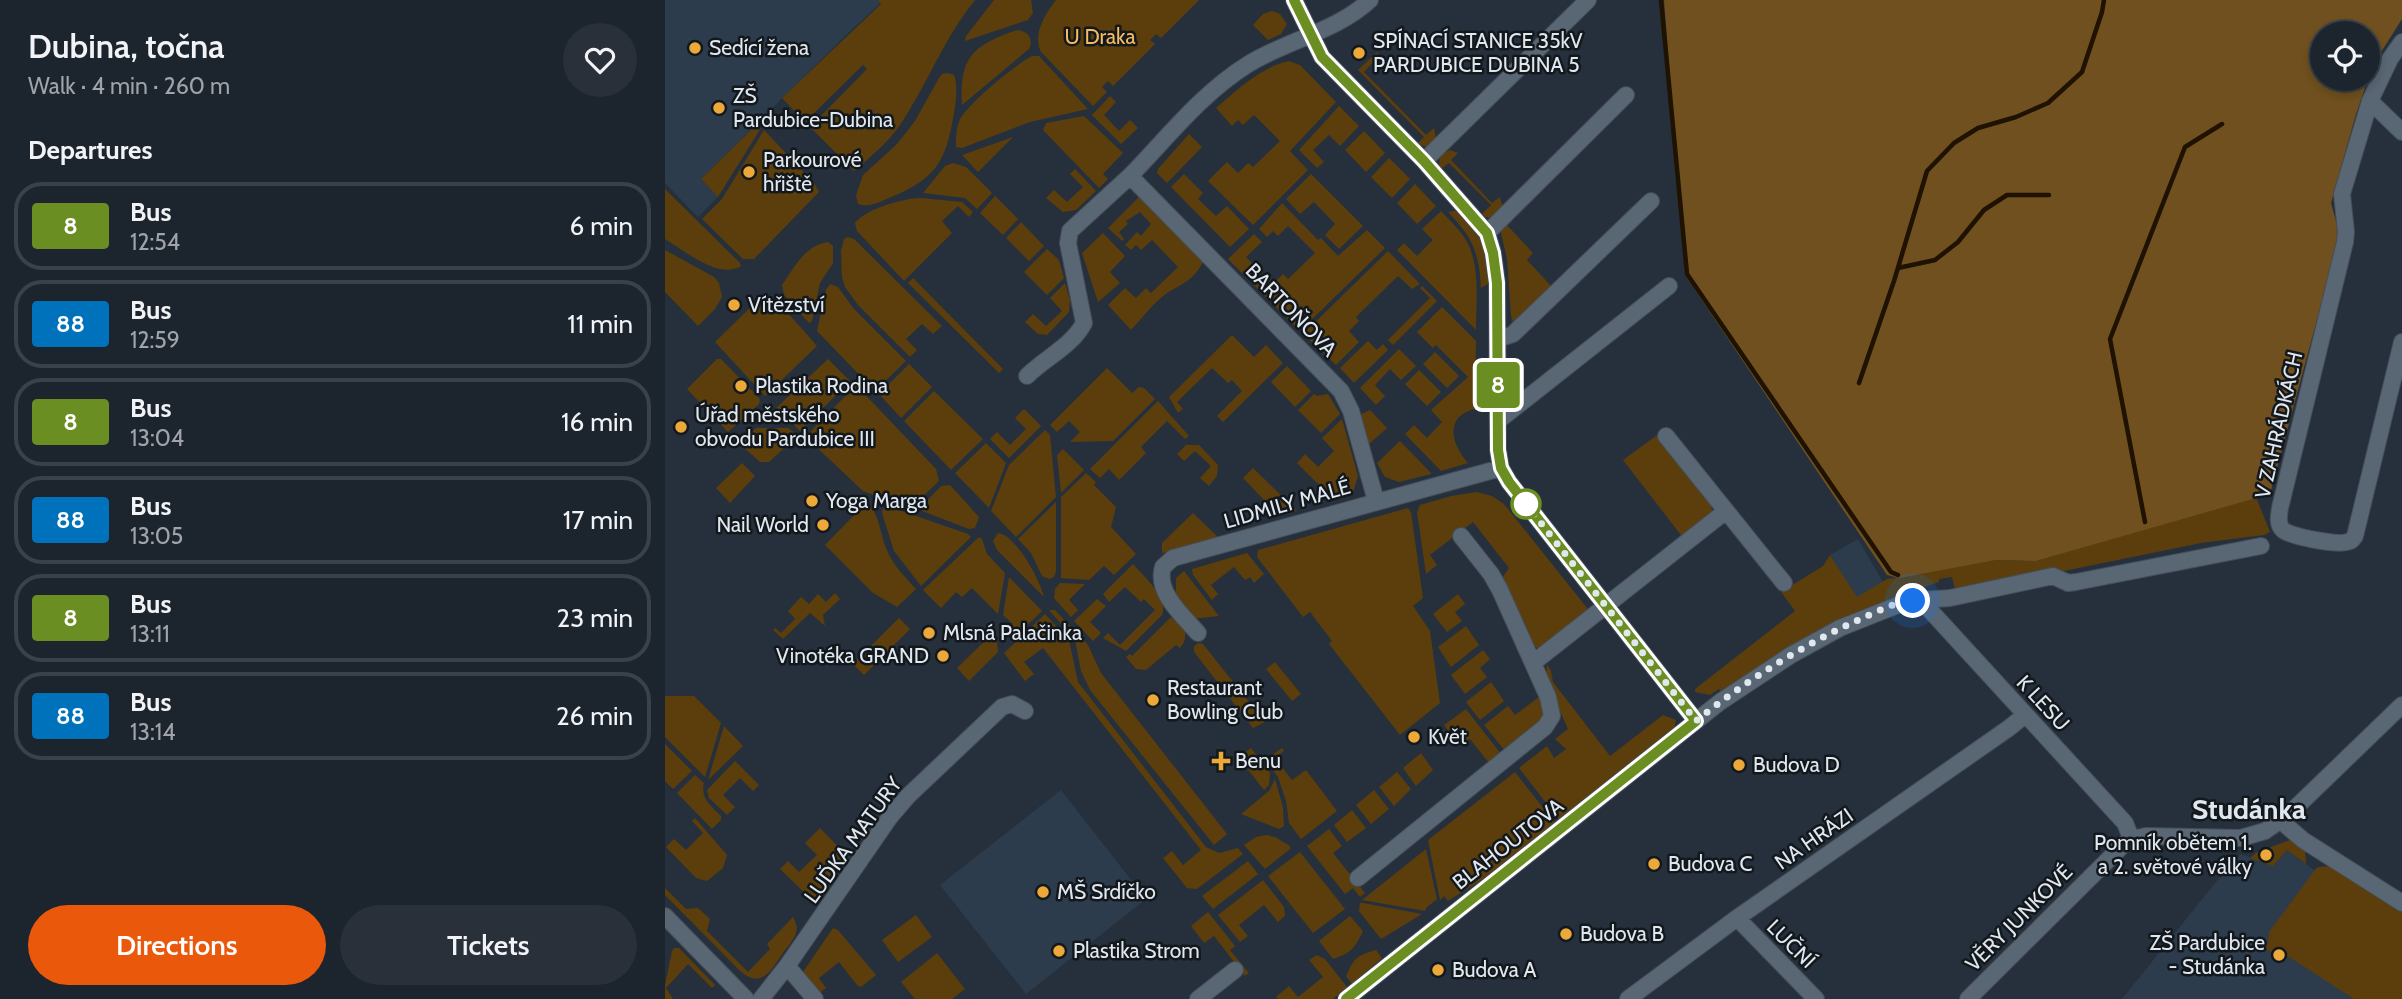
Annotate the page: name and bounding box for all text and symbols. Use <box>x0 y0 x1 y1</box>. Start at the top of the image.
map controls <box>2310 21 2380 91</box>
button: locate <box>2310 21 2380 91</box>
button: heart <box>563 23 637 97</box>
park label: U Draka <box>1064 24 1136 49</box>
text: Dubina, točna <box>28 26 224 66</box>
place label: SPÍNACÍ STANICE 35kV PARDUBICE DUBINA 5 <box>1373 28 1583 77</box>
place label: Sedící žena <box>709 35 809 60</box>
marker: Sedící žena <box>687 40 703 56</box>
marker: SPÍNACÍ STANICE 35kV PARDUBICE DUBINA 5 <box>1351 45 1367 61</box>
text: Walk · 4 min · 260 m <box>28 72 230 100</box>
place label: ZŠ Pardubice-Dubina <box>733 83 893 132</box>
marker: ZŠ Pardubice-Dubina <box>711 100 727 116</box>
text: Departures <box>28 134 152 166</box>
place label: Parkourové hřiště <box>763 147 862 196</box>
marker: Parkourové hřiště <box>741 164 757 180</box>
text: Bus <box>130 196 171 228</box>
text: 6 min <box>570 210 633 242</box>
text: 8 <box>63 211 78 240</box>
text: 12:54 <box>130 228 180 256</box>
street label: BARTOŇOVA <box>1241 257 1343 362</box>
place label: Vítězství <box>748 292 825 317</box>
text: Bus <box>130 294 171 326</box>
marker: Vítězství <box>726 297 742 313</box>
text: 11 min <box>567 308 633 340</box>
text: 88 <box>56 309 85 338</box>
text: 12:59 <box>130 326 180 354</box>
street label: V ZAHRÁDKÁCH <box>2249 349 2308 501</box>
line badge: 8 <box>1475 362 1521 408</box>
text: 8 <box>1491 370 1505 399</box>
place label: Plastika Rodina <box>755 373 888 398</box>
marker: Plastika Rodina <box>733 378 749 394</box>
text: Bus <box>130 392 171 424</box>
place label: Úřad městského obvodu Pardubice III <box>695 402 875 451</box>
text: 16 min <box>561 406 633 438</box>
text: 8 <box>63 407 78 436</box>
marker: Úřad městského obvodu Pardubice III <box>673 419 689 435</box>
text: 13:04 <box>130 424 184 452</box>
street label: LIDMILY MALÉ <box>1221 474 1353 534</box>
place label: Yoga Marga <box>825 488 927 513</box>
unlabelled marker <box>1511 489 1541 519</box>
text: Bus <box>130 490 171 522</box>
marker: Yoga Marga <box>804 493 820 509</box>
text: 17 min <box>563 504 633 536</box>
text: 88 <box>56 505 85 534</box>
place label: Nail World <box>716 512 809 537</box>
marker: Nail World <box>815 517 831 533</box>
text: 13:05 <box>130 522 183 550</box>
your location <box>1895 583 1930 618</box>
text: Bus <box>130 588 171 620</box>
text: 23 min <box>557 602 633 634</box>
text: 8 <box>63 603 78 632</box>
text: 13:11 <box>130 620 170 648</box>
place label: Mlsná Palačinka <box>943 620 1082 645</box>
marker: Mlsná Palačinka <box>921 625 937 641</box>
place label: Vinotéka GRAND <box>776 643 929 668</box>
marker: Vinotéka GRAND <box>935 648 951 664</box>
street label: K LESU <box>2012 670 2075 735</box>
place label: Restaurant Bowling Club <box>1167 675 1283 724</box>
text: Bus <box>130 686 171 718</box>
marker: Restaurant Bowling Club <box>1145 692 1161 708</box>
text: 26 min <box>556 700 633 732</box>
text: 88 <box>56 701 85 730</box>
text: 13:14 <box>130 718 176 746</box>
place label: Květ <box>1428 724 1467 749</box>
marker: Květ <box>1406 729 1422 745</box>
place label: Benu <box>1235 748 1281 773</box>
place label: Budova D <box>1753 752 1840 777</box>
marker: Benu <box>1213 753 1229 769</box>
marker: Budova D <box>1731 757 1747 773</box>
street label: LUĎKA MATURY <box>798 770 907 908</box>
district label: Studánka <box>2192 792 2306 826</box>
street label: BLAHOUTOVA <box>1447 793 1568 895</box>
street label: NA HRÁZI <box>1770 803 1858 875</box>
place label: Pomník obětem 1. a 2. světové války <box>2094 830 2252 879</box>
marker: Pomník obětem 1. a 2. světové války <box>2258 847 2274 863</box>
place label: Budova C <box>1668 851 1752 876</box>
marker: Budova C <box>1646 856 1662 872</box>
street label: VĚRY JUNKOVÉ <box>1959 858 2077 976</box>
place label: MŠ Srdíčko <box>1057 879 1156 904</box>
marker: MŠ Srdíčko <box>1035 884 1051 900</box>
button: Directions <box>28 905 326 985</box>
button: Tickets <box>340 905 637 985</box>
street label: LUČNÍ <box>1762 914 1821 973</box>
place label: Budova B <box>1580 921 1664 946</box>
marker: Budova B <box>1558 926 1574 942</box>
place label: ZŠ Pardubice - Studánka <box>2149 930 2265 979</box>
place label: Plastika Strom <box>1073 938 1200 963</box>
marker: Plastika Strom <box>1051 943 1067 959</box>
marker: ZŠ Pardubice - Studánka <box>2271 947 2287 963</box>
place label: Budova A <box>1452 957 1536 982</box>
marker: Budova A <box>1430 962 1446 978</box>

